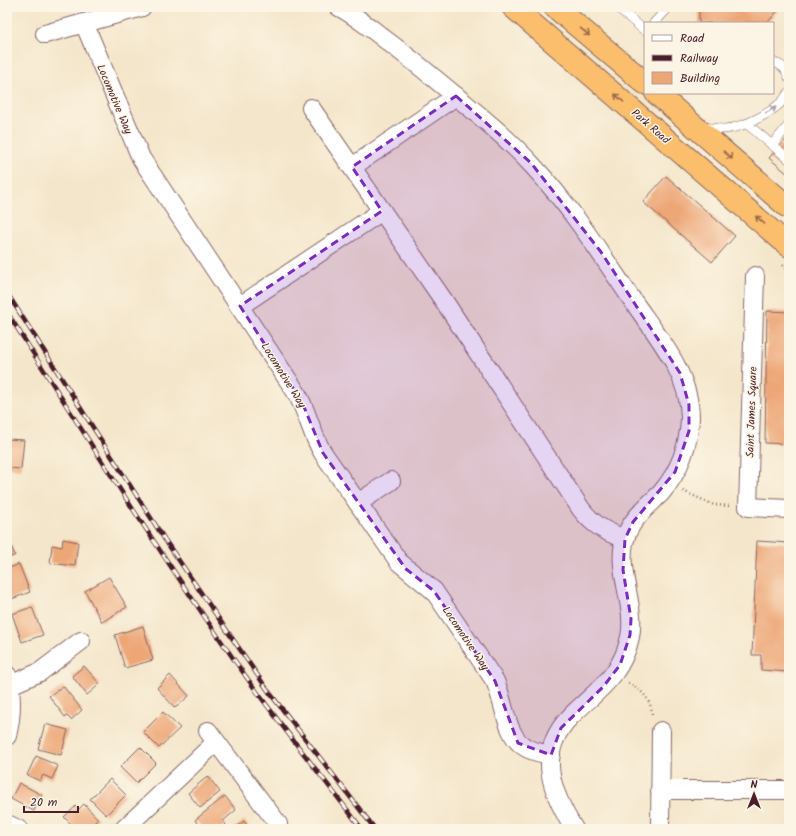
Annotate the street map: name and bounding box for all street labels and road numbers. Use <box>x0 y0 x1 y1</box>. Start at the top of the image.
street label: Locomotive Way <box>91 62 137 138</box>
street label: Park Road <box>627 105 674 149</box>
street label: Locomotive Way <box>256 339 311 413</box>
street label: Saint James Square <box>741 366 763 458</box>
street label: Locomotive Way <box>437 603 494 675</box>

